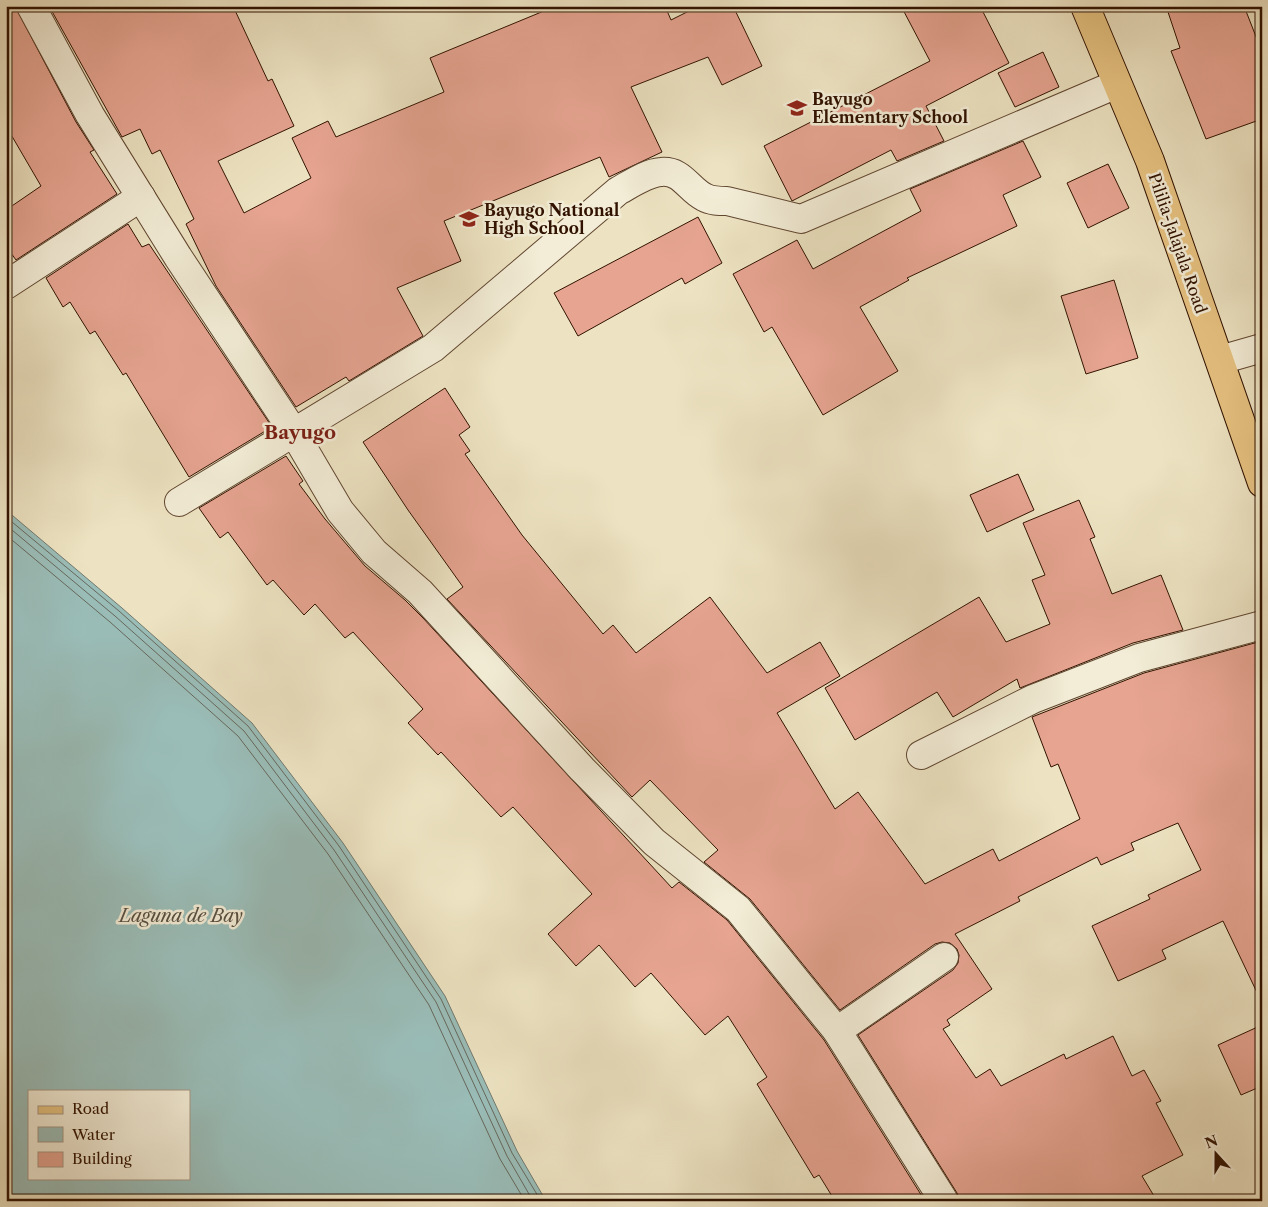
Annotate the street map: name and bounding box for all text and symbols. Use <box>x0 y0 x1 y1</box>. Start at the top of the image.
place label: Bayugo Elementary School <box>812 89 968 127</box>
school or university icon: Bayugo Elementary School <box>786 97 808 119</box>
street label: Pililia-Jalajala Road <box>1145 170 1212 316</box>
place label: Bayugo National High School <box>484 200 620 238</box>
school or university icon: Bayugo National High School <box>458 208 480 230</box>
district label: Bayugo <box>264 421 336 444</box>
water label: Laguna de Bay <box>117 905 243 927</box>
legend <box>28 1090 190 1180</box>
text: Road <box>72 1099 109 1118</box>
text: Water <box>71 1125 116 1144</box>
north arrow <box>1190 1130 1240 1180</box>
text: N <box>1202 1131 1220 1152</box>
text: Building <box>72 1149 132 1168</box>

